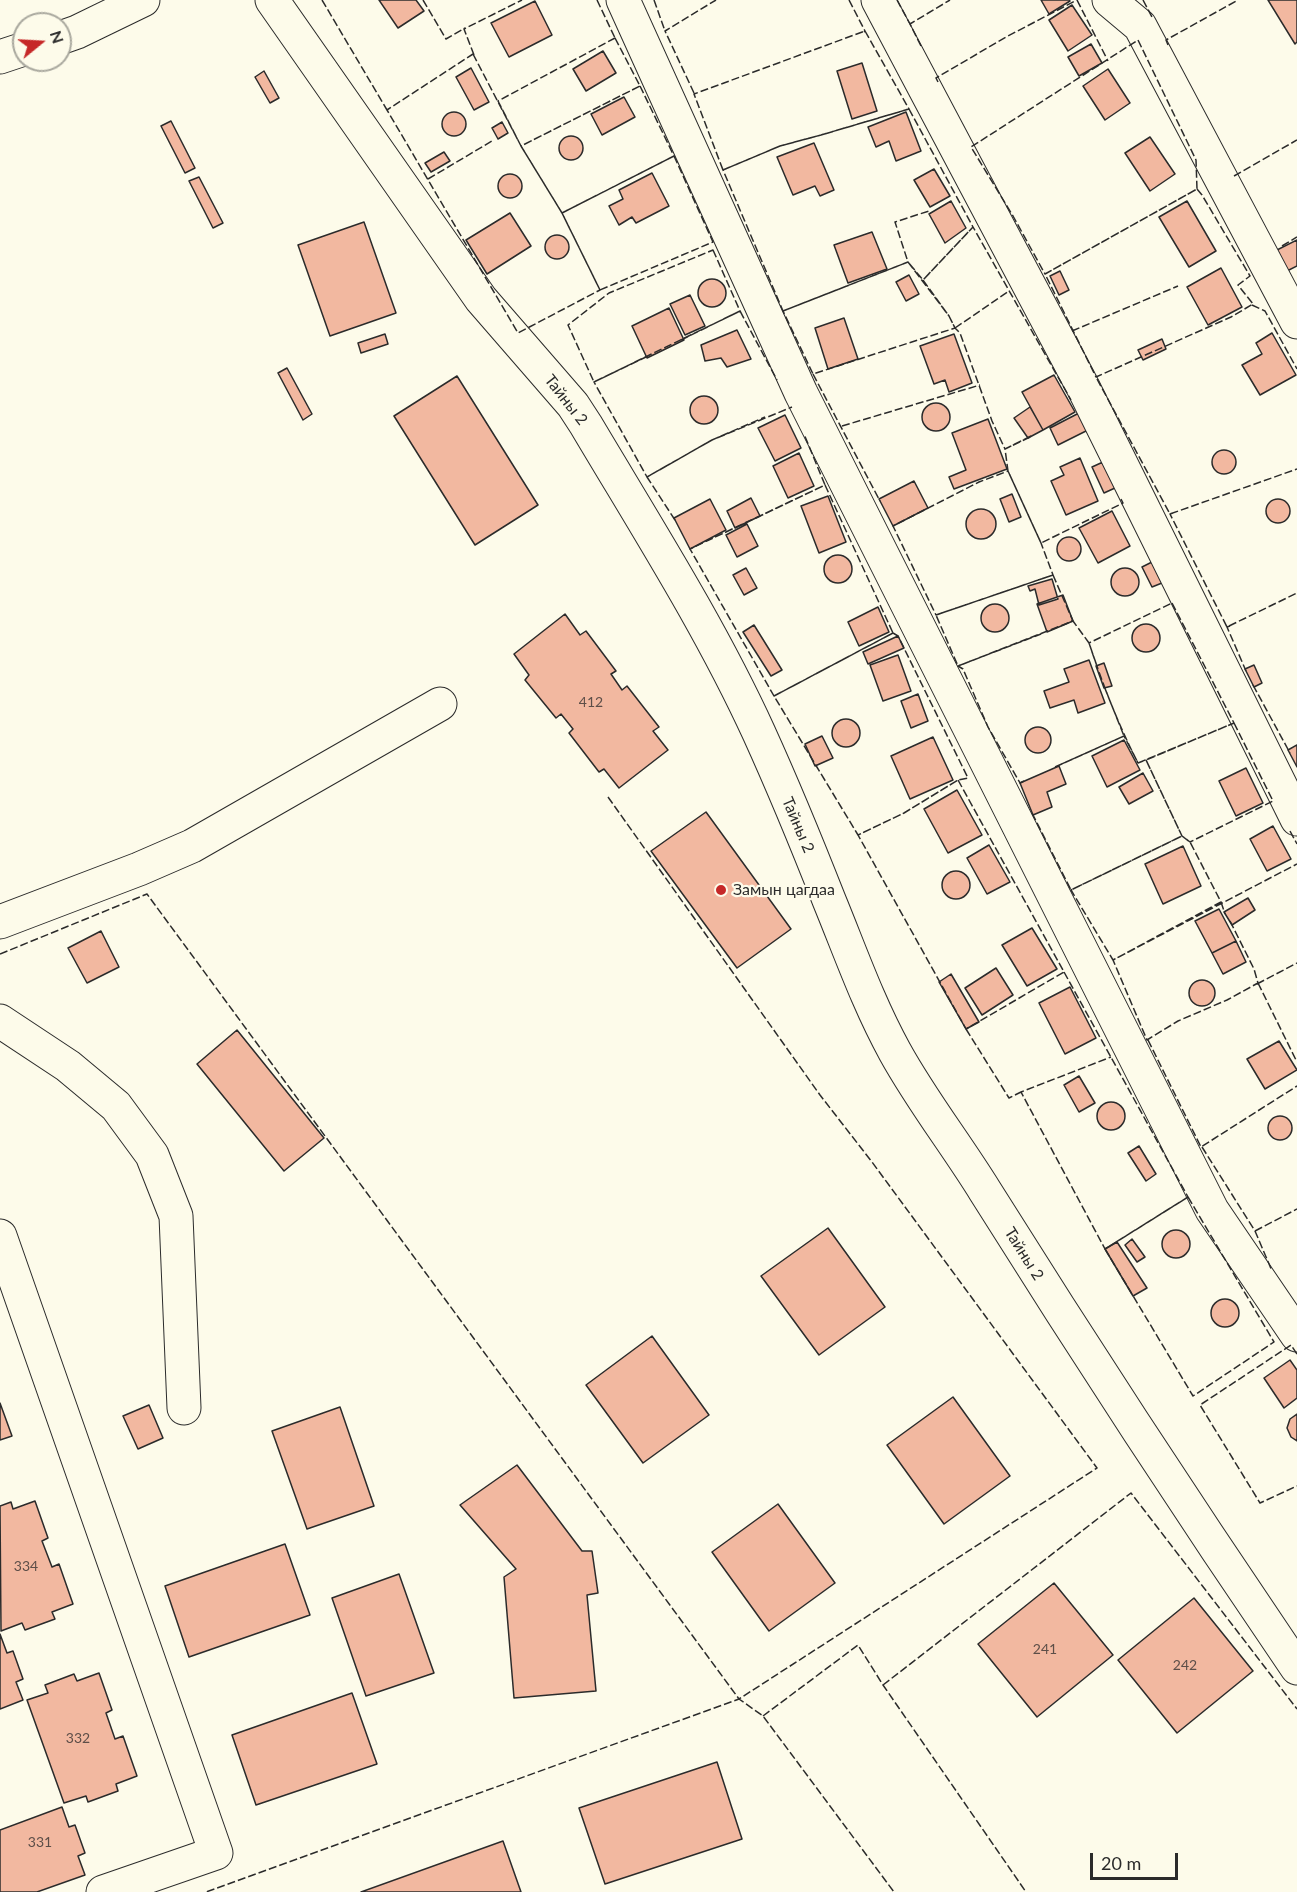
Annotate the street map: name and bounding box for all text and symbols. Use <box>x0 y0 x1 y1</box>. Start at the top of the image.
north arrow <box>12 12 72 72</box>
text: N <box>47 28 69 46</box>
street label: Тайны 2 <box>540 371 592 429</box>
house number: 412 <box>579 694 603 710</box>
street label: Тайны 2 <box>778 794 818 856</box>
place label: Замын цагдаа <box>733 880 835 900</box>
marker: Замын цагдаа <box>714 883 728 897</box>
street label: Тайны 2 <box>1000 1224 1048 1284</box>
house number: 334 <box>14 1558 38 1574</box>
house number: 241 <box>1033 1641 1057 1657</box>
house number: 242 <box>1173 1657 1197 1673</box>
house number: 332 <box>66 1730 90 1746</box>
house number: 331 <box>28 1834 52 1850</box>
scale bar <box>1093 1841 1182 1879</box>
text: 20 m <box>1101 1852 1141 1874</box>

